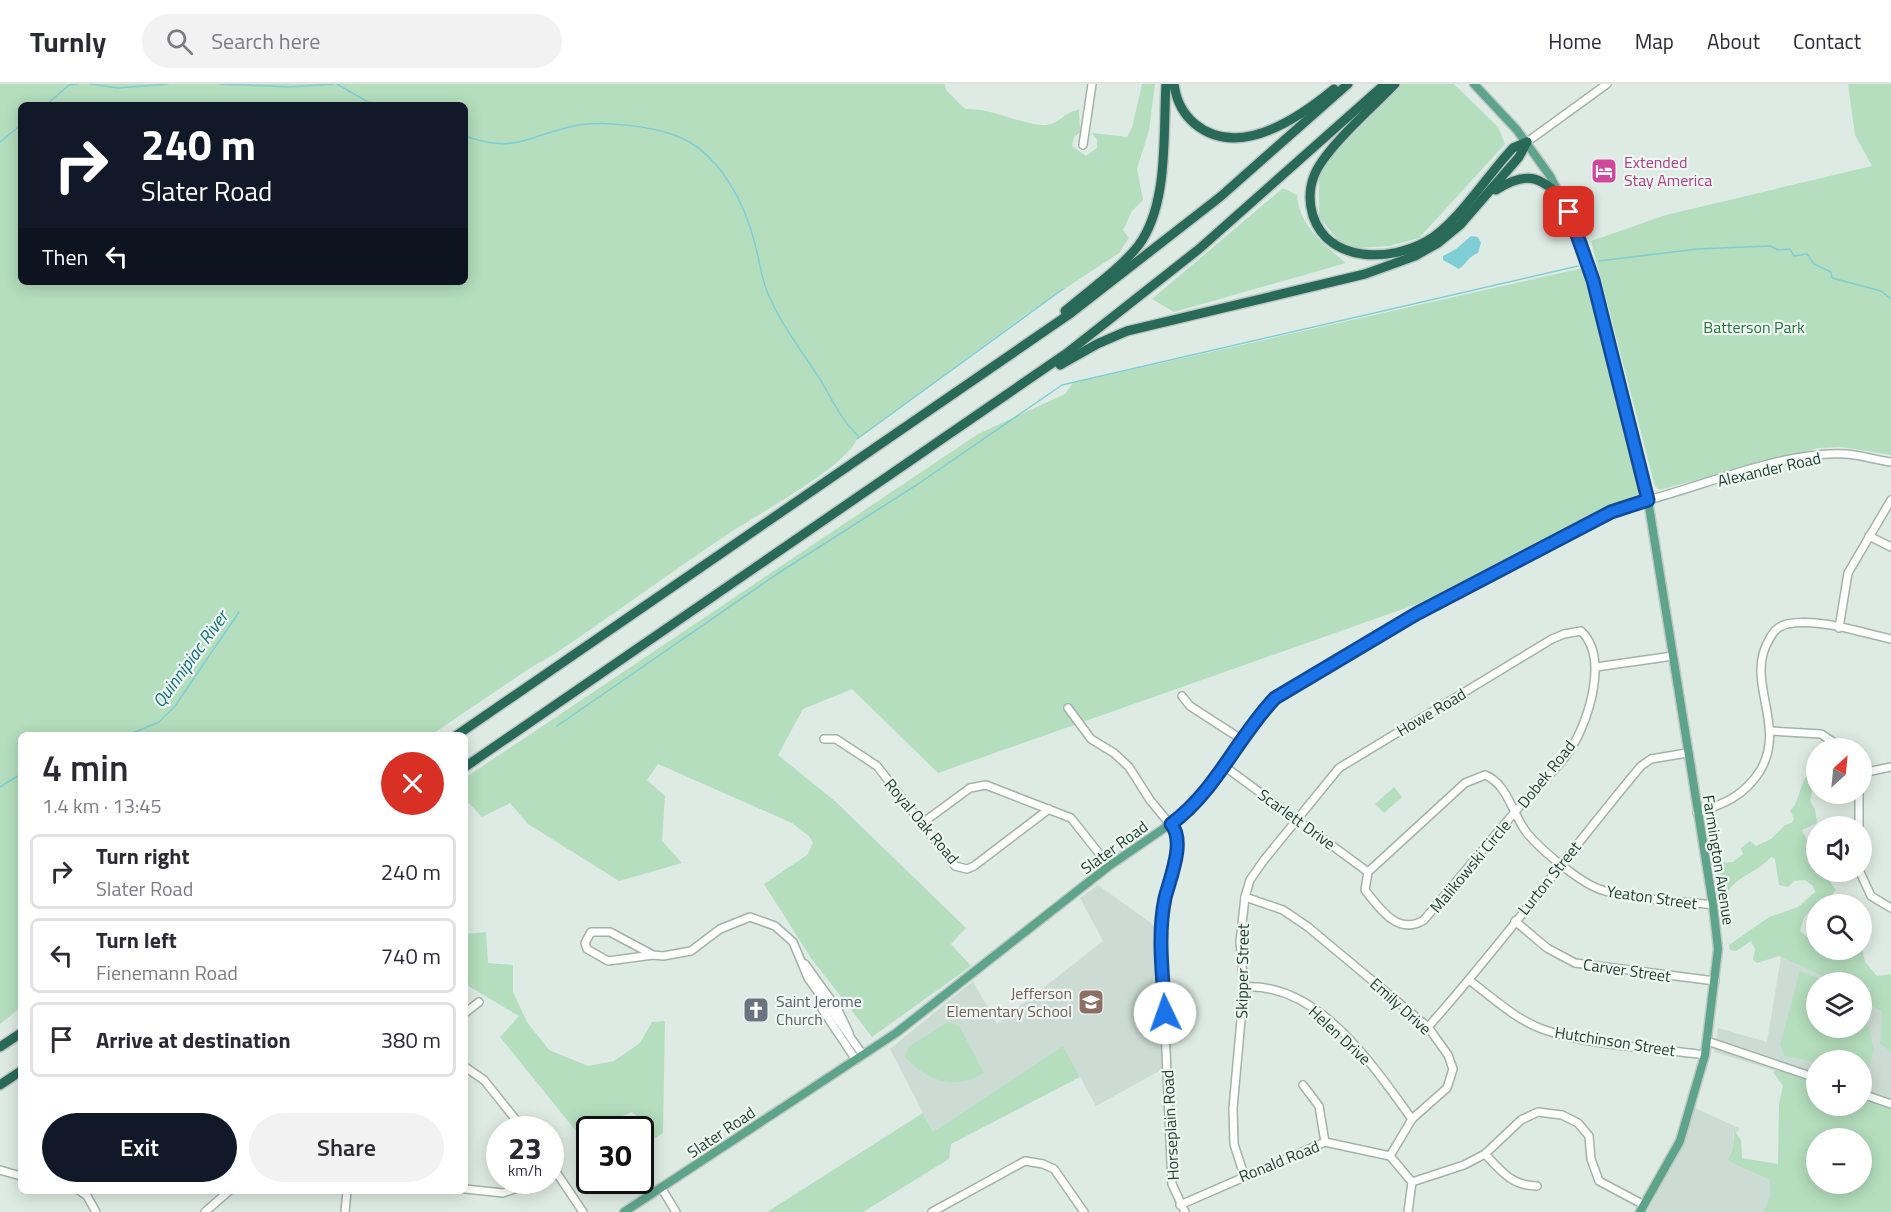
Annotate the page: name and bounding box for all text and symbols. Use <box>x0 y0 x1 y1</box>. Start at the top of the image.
search box <box>142 14 562 68</box>
text: Turnly <box>30 20 106 63</box>
text: Search here <box>211 24 320 58</box>
icon: search <box>163 25 196 58</box>
text: Home <box>1548 25 1602 57</box>
text: Map <box>1635 25 1674 57</box>
text: About <box>1707 25 1760 57</box>
text: Contact <box>1793 25 1861 57</box>
text: 240 m <box>141 112 256 176</box>
icon: right <box>42 126 120 204</box>
place label: Extended Stay America <box>1624 150 1712 192</box>
hotel icon: Extended Stay America <box>1589 156 1619 186</box>
text: Slater Road <box>141 170 272 211</box>
pin <box>1543 186 1594 237</box>
icon: arrive <box>1552 195 1585 228</box>
text: Then <box>42 240 88 274</box>
icon: left <box>100 240 133 273</box>
park label: Batterson Park <box>1703 315 1805 339</box>
street label: Alexander Road <box>1715 445 1823 493</box>
water label: Quinnipiac River <box>145 603 236 713</box>
street label: Howe Road <box>1392 682 1470 742</box>
street label: Dobek Road <box>1511 735 1581 813</box>
north arrow <box>1806 738 1872 804</box>
map controls <box>1806 738 1872 1194</box>
text: 4 min <box>42 740 129 795</box>
button: close <box>381 752 444 815</box>
street label: Royal Oak Road <box>879 773 965 869</box>
street label: Scarlett Drive <box>1253 783 1341 855</box>
text: 1.4 km · 13:45 <box>42 790 162 821</box>
street label: Farmington Avenue <box>1697 793 1741 927</box>
street label: Slater Road <box>1075 814 1153 880</box>
street label: Malikowski Circle <box>1424 814 1516 918</box>
button: sound <box>1806 816 1872 882</box>
street label: Lurton Street <box>1512 836 1587 920</box>
text: Turn right <box>96 839 190 873</box>
icon: right <box>45 855 78 888</box>
text: 240 m <box>381 855 441 889</box>
text: Slater Road <box>96 873 193 904</box>
street label: Yeaton Street <box>1605 879 1699 915</box>
button: search <box>1806 894 1872 960</box>
text: Turn left <box>96 923 177 957</box>
street label: Skipper Street <box>1229 923 1255 1019</box>
icon: left <box>45 939 78 972</box>
text: 740 m <box>381 939 441 973</box>
street label: Carver Street <box>1582 952 1673 988</box>
text: Fienemann Road <box>96 957 238 988</box>
street label: Emily Drive <box>1365 972 1437 1040</box>
button: layers <box>1806 972 1872 1038</box>
place label: Jefferson Elementary School <box>946 981 1072 1023</box>
position arrow <box>1133 981 1197 1045</box>
school or university icon: Jefferson Elementary School <box>1076 987 1106 1017</box>
place label: Saint Jerome Church <box>776 989 862 1031</box>
church icon: Saint Jerome Church <box>741 995 771 1025</box>
street label: Helen Drive <box>1303 1000 1377 1070</box>
street label: Hutchinson Street <box>1553 1020 1677 1062</box>
icon: arrive <box>45 1023 78 1056</box>
text: Arrive at destination <box>96 1023 291 1057</box>
text: 380 m <box>381 1023 441 1057</box>
button: + <box>1806 1050 1872 1116</box>
street label: Horseplain Road <box>1155 1069 1185 1181</box>
street label: Slater Road <box>682 1100 760 1164</box>
button: Exit <box>42 1113 237 1182</box>
button: Share <box>249 1113 444 1182</box>
speed limit sign: 30 <box>576 1116 654 1194</box>
text: 23 <box>508 1125 542 1171</box>
button: − <box>1806 1128 1872 1194</box>
street label: Ronald Road <box>1235 1134 1323 1188</box>
text: km/h <box>508 1159 542 1182</box>

